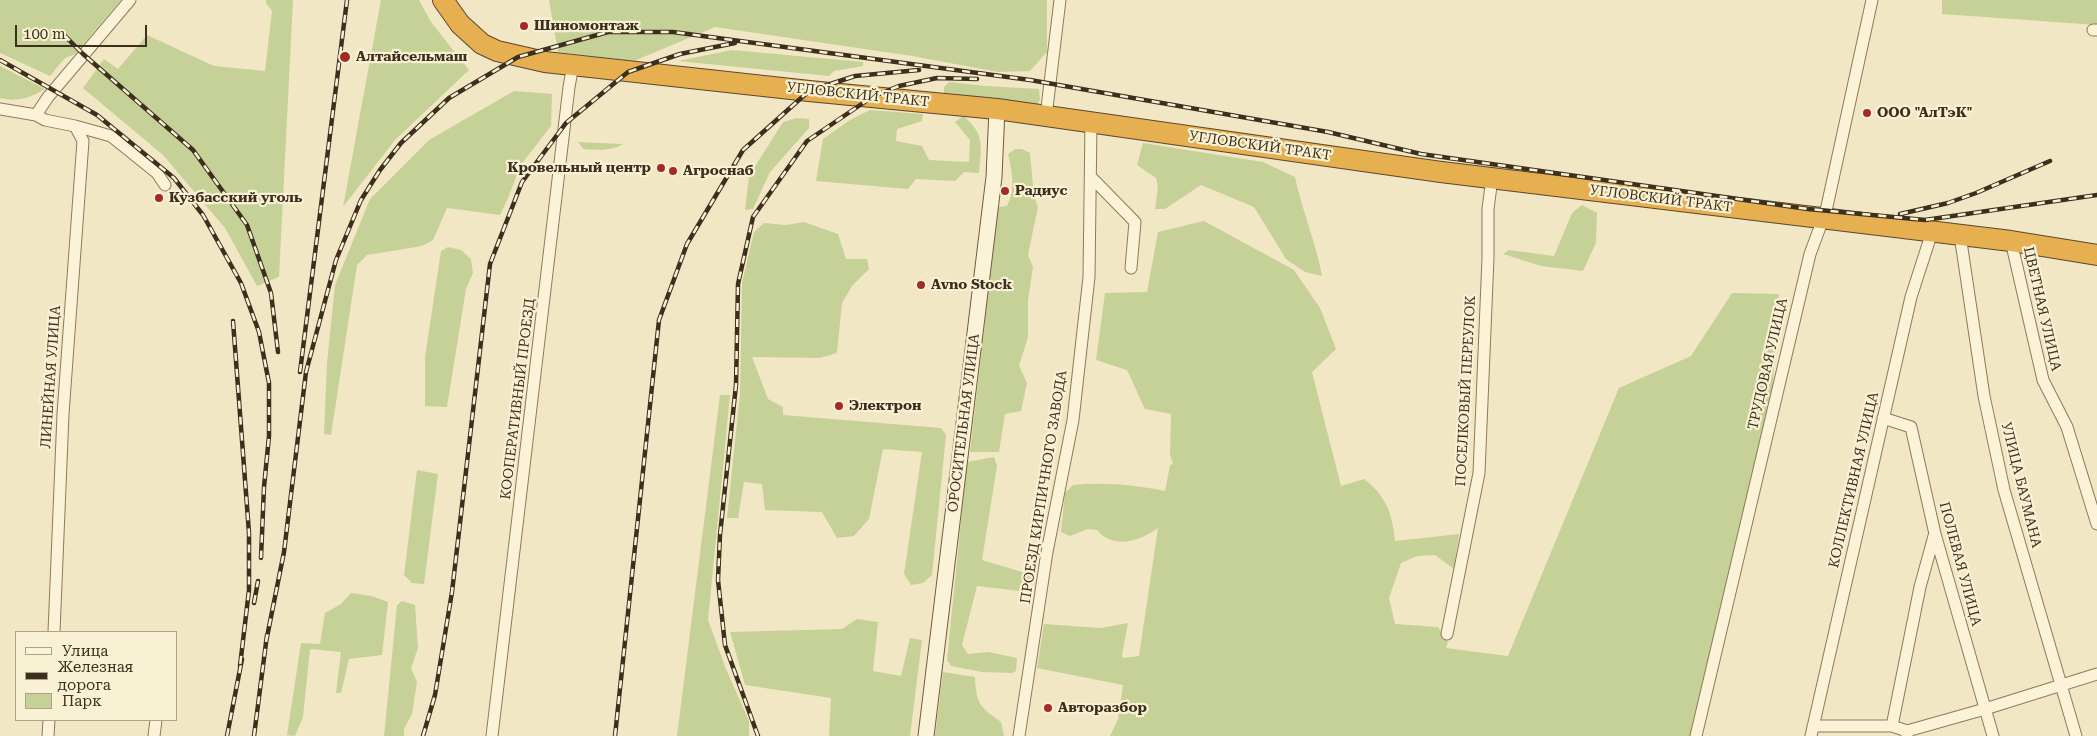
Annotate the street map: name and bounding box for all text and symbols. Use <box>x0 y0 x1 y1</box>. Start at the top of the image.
scale bar <box>18 15 150 47</box>
place label: Шиномонтаж <box>534 18 639 34</box>
marker: Шиномонтаж <box>518 20 530 32</box>
text: 100 m <box>23 25 66 43</box>
place label: Алтайсельмаш <box>356 49 467 65</box>
marker: Алтайсельмаш <box>338 50 352 64</box>
street label: УГЛОВСКИЙ ТРАКТ <box>786 79 930 111</box>
place label: ООО "АлТэК" <box>1877 105 1972 121</box>
marker: ООО "АлТэК" <box>1861 107 1873 119</box>
street label: УГЛОВСКИЙ ТРАКТ <box>1188 128 1332 164</box>
place label: Кровельный центр <box>508 160 651 176</box>
marker: Кровельный центр <box>655 162 667 174</box>
place label: Агроснаб <box>683 163 754 179</box>
marker: Агроснаб <box>667 165 679 177</box>
street label: УГЛОВСКИЙ ТРАКТ <box>1589 182 1733 216</box>
place label: Радиус <box>1015 183 1067 199</box>
marker: Радиус <box>999 185 1011 197</box>
place label: Кузбасский уголь <box>169 190 302 206</box>
marker: Кузбасский уголь <box>153 192 165 204</box>
street label: ЦВЕТНАЯ УЛИЦА <box>2020 245 2064 373</box>
place label: Avno Stoсk <box>931 277 1012 293</box>
marker: Avno Stoсk <box>915 279 927 291</box>
street label: ПОСЕЛКОВЫЙ ПЕРЕУЛОК <box>1453 295 1479 487</box>
street label: ТРУДОВАЯ УЛИЦА <box>1745 296 1791 432</box>
street label: КООПЕРАТИВНЫЙ ПРОЕЗД <box>497 297 539 501</box>
street label: ЛИНЕЙНАЯ УЛИЦА <box>38 305 64 449</box>
street label: ОРОСИТЕЛЬНАЯ УЛИЦА <box>945 333 983 513</box>
street label: ПРОЕЗД КИРПИЧНОГО ЗАВОДА <box>1017 369 1071 605</box>
street label: КОЛЛЕКТИВНАЯ УЛИЦА <box>1826 390 1882 570</box>
place label: Электрон <box>849 398 922 414</box>
marker: Электрон <box>833 400 845 412</box>
street label: УЛИЦА БАУМАНА <box>1997 420 2045 550</box>
street label: ПОЛЕВАЯ УЛИЦА <box>1935 500 1985 628</box>
legend <box>15 631 178 721</box>
text: Улица <box>62 642 108 660</box>
text: Железная дорога <box>58 658 133 694</box>
text: Парк <box>62 692 102 710</box>
place label: Авторазбор <box>1058 700 1147 716</box>
marker: Авторазбор <box>1042 702 1054 714</box>

